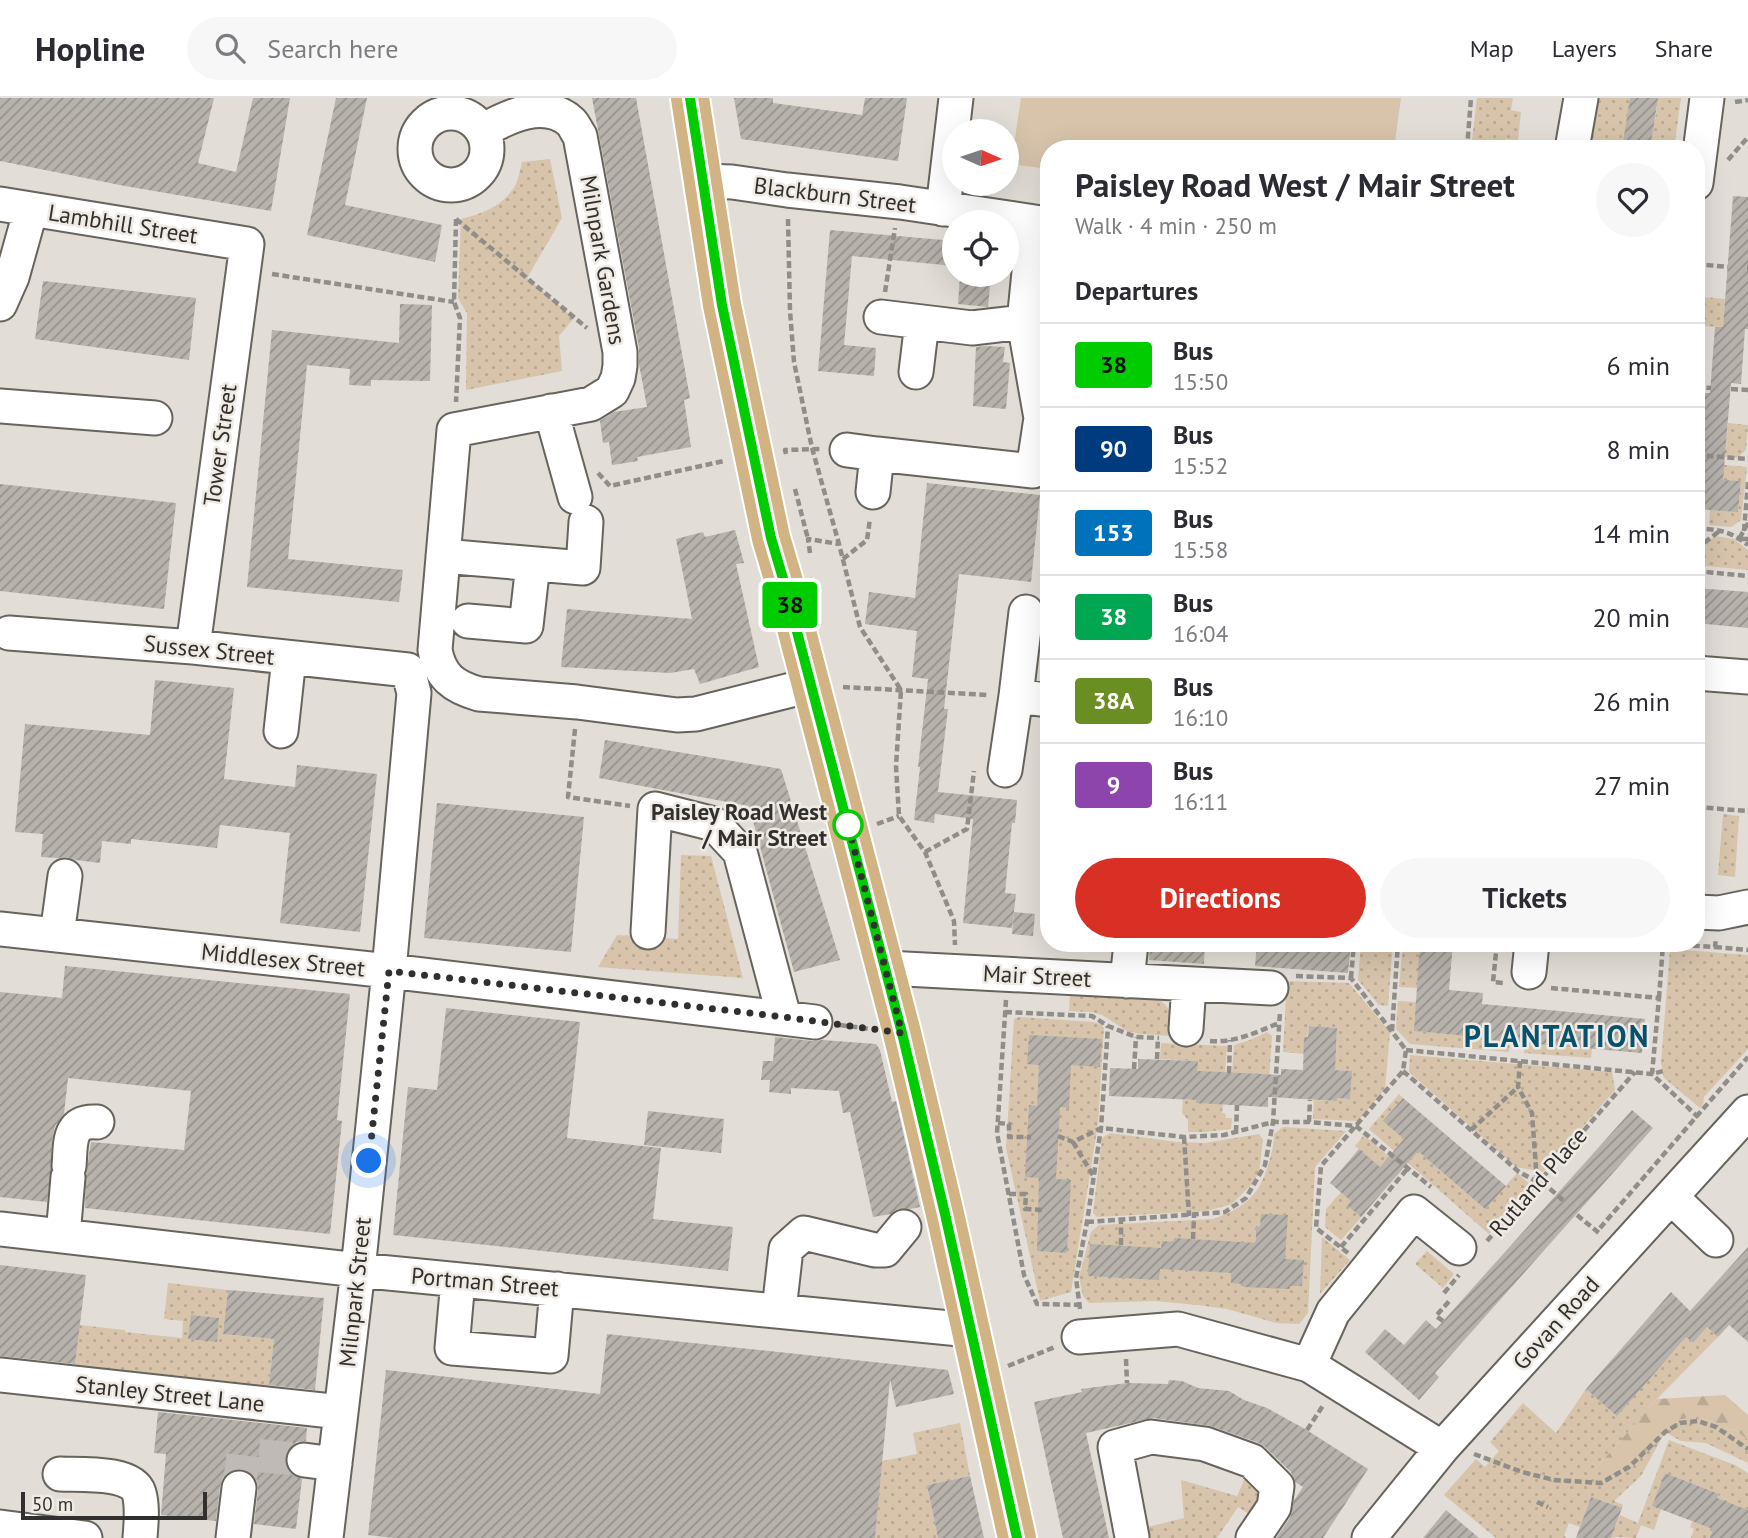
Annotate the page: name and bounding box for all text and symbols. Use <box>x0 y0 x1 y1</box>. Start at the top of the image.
search box <box>187 17 677 80</box>
text: Hopline <box>35 27 145 70</box>
icon: search <box>211 29 249 67</box>
text: Search here <box>267 32 398 65</box>
text: Map <box>1470 33 1514 64</box>
text: Layers <box>1552 33 1617 64</box>
text: Share <box>1655 33 1713 64</box>
north arrow <box>942 119 1018 196</box>
map controls <box>942 119 1019 287</box>
text: Paisley Road West / Mair Street <box>1075 163 1515 206</box>
button: heart <box>1596 163 1670 237</box>
street label: Blackburn Street <box>752 170 918 219</box>
street label: Milnpark Gardens <box>574 173 633 347</box>
street label: Lambhill Street <box>46 197 200 250</box>
button: locate <box>942 210 1019 287</box>
text: Walk · 4 min · 250 m <box>1075 211 1277 240</box>
text: Departures <box>1075 274 1198 307</box>
text: Bus <box>1173 334 1213 367</box>
text: 38 <box>1100 349 1127 380</box>
text: 6 min <box>1607 349 1670 382</box>
text: 15:50 <box>1173 367 1228 396</box>
street label: Tower Street <box>197 382 242 508</box>
text: Bus <box>1173 418 1213 451</box>
text: 90 <box>1100 433 1127 464</box>
text: 8 min <box>1607 433 1670 466</box>
text: 15:52 <box>1173 451 1228 480</box>
text: Bus <box>1173 502 1213 535</box>
text: 153 <box>1093 517 1134 548</box>
text: 14 min <box>1592 517 1670 550</box>
text: 15:58 <box>1173 535 1228 564</box>
line badge: 38 <box>758 582 822 628</box>
text: Bus <box>1173 586 1213 619</box>
text: 38 <box>776 589 804 620</box>
text: 38 <box>1100 601 1127 632</box>
text: 20 min <box>1592 601 1670 634</box>
text: 16:04 <box>1173 619 1228 648</box>
street label: Sussex Street <box>142 628 276 671</box>
text: Bus <box>1173 670 1213 703</box>
text: 38A <box>1093 685 1134 716</box>
text: 26 min <box>1592 685 1670 718</box>
text: 16:10 <box>1173 703 1228 732</box>
text: Bus <box>1173 754 1213 787</box>
text: 9 <box>1107 769 1120 800</box>
text: 27 min <box>1594 769 1670 802</box>
text: 16:11 <box>1173 787 1228 816</box>
place label: Paisley Road West / Mair Street <box>651 797 827 852</box>
marker: Paisley Road West / Mair Street <box>833 810 863 840</box>
button: Directions <box>1075 858 1366 938</box>
button: Tickets <box>1380 858 1670 938</box>
street label: Middlesex Street <box>200 936 367 983</box>
street label: Mair Street <box>982 958 1092 993</box>
district label: PLANTATION <box>1464 1016 1650 1055</box>
street label: Rutland Place <box>1482 1121 1593 1242</box>
your location <box>351 1143 386 1178</box>
street label: Milnpark Street <box>332 1215 377 1368</box>
street label: Portman Street <box>410 1261 560 1302</box>
street label: Govan Road <box>1506 1270 1605 1375</box>
street label: Stanley Street Lane <box>74 1369 266 1418</box>
scale bar <box>21 1489 206 1521</box>
text: 50 m <box>32 1492 73 1516</box>

